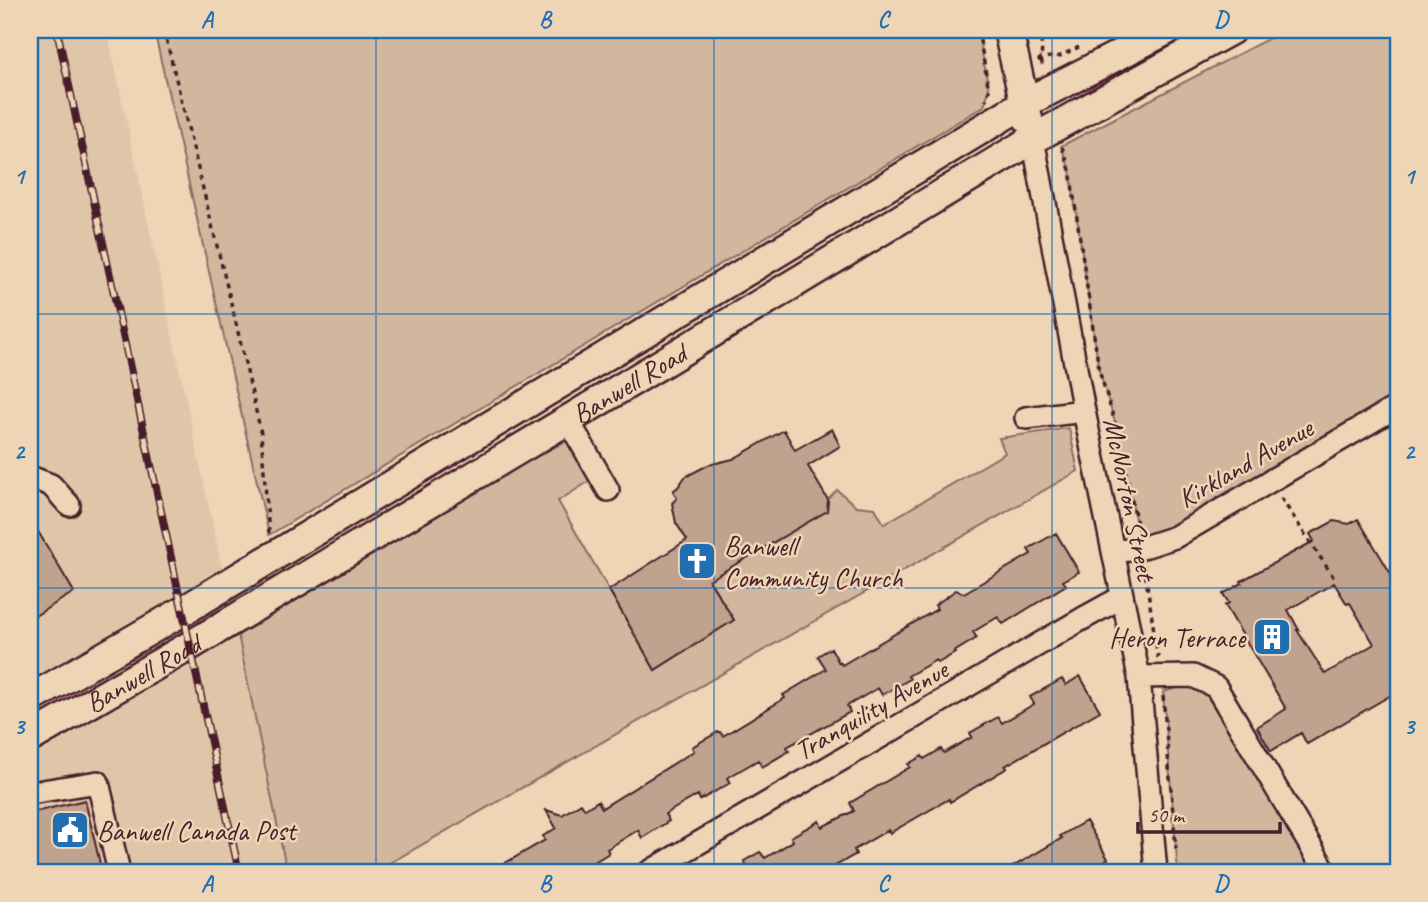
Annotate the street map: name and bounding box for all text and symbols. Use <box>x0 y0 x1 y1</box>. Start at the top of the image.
text: A <box>201 5 215 34</box>
text: B <box>539 5 553 34</box>
text: C <box>878 5 892 34</box>
text: D <box>1214 5 1230 34</box>
text: 1 <box>14 162 27 191</box>
text: 1 <box>1404 162 1417 191</box>
street label: Banwell Road <box>565 333 696 431</box>
street label: Kirkland Avenue <box>1171 409 1320 516</box>
street label: McNorton Street <box>1096 415 1165 586</box>
text: 2 <box>14 437 27 466</box>
text: 2 <box>1404 437 1417 466</box>
place label: Banwell Community Church <box>724 528 903 595</box>
church icon: Banwell Community Church <box>676 540 718 582</box>
building icon: Heron Terrace <box>1251 616 1293 658</box>
place label: Heron Terrace <box>1109 620 1247 655</box>
street label: Banwell Road <box>79 624 210 720</box>
street label: Tranquility Avenue <box>788 651 956 768</box>
text: 3 <box>14 712 27 741</box>
text: 3 <box>1404 712 1417 741</box>
scale bar <box>1138 790 1279 834</box>
text: 50 m <box>1148 802 1186 828</box>
public building icon: Banwell Canada Post <box>49 809 91 851</box>
place label: Banwell Canada Post <box>97 813 298 848</box>
text: A <box>201 869 215 898</box>
text: B <box>539 869 553 898</box>
text: C <box>878 869 892 898</box>
text: D <box>1214 869 1230 898</box>

